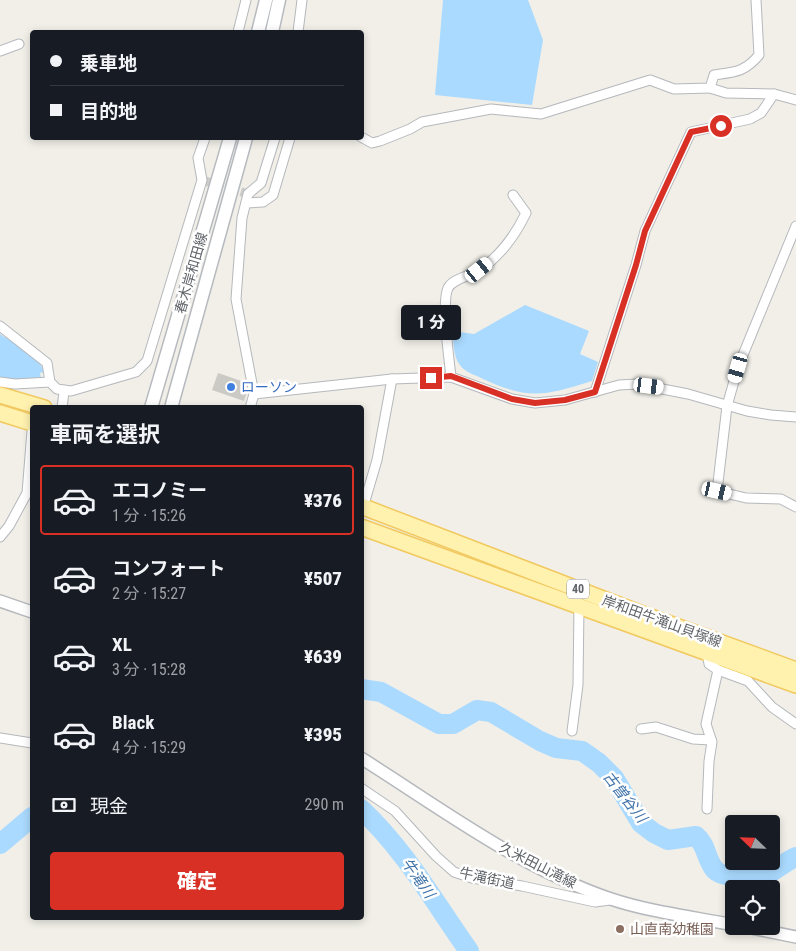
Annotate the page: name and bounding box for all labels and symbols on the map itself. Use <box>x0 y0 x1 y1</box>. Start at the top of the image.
route start <box>710 115 732 137</box>
street label: 春木岸和田線 <box>172 230 210 316</box>
car <box>462 255 495 285</box>
callout: 1 分 <box>401 306 461 340</box>
car <box>726 352 749 384</box>
route end <box>420 367 442 389</box>
car <box>633 377 664 395</box>
place label: ローソン <box>241 379 297 395</box>
marker: ローソン <box>225 381 237 393</box>
car <box>700 480 733 502</box>
road number: 40 <box>567 580 589 598</box>
street label: 岸和田牛滝山貝塚線 <box>600 592 724 650</box>
water label: 古曽谷川 <box>599 768 652 828</box>
north arrow <box>725 815 780 870</box>
street label: 久米田山滝線 <box>497 839 579 891</box>
water label: 牛滝川 <box>398 854 439 903</box>
street label: 牛滝街道 <box>458 864 516 892</box>
place label: 山直南幼稚園 <box>630 921 714 937</box>
marker: 山直南幼稚園 <box>614 923 626 935</box>

